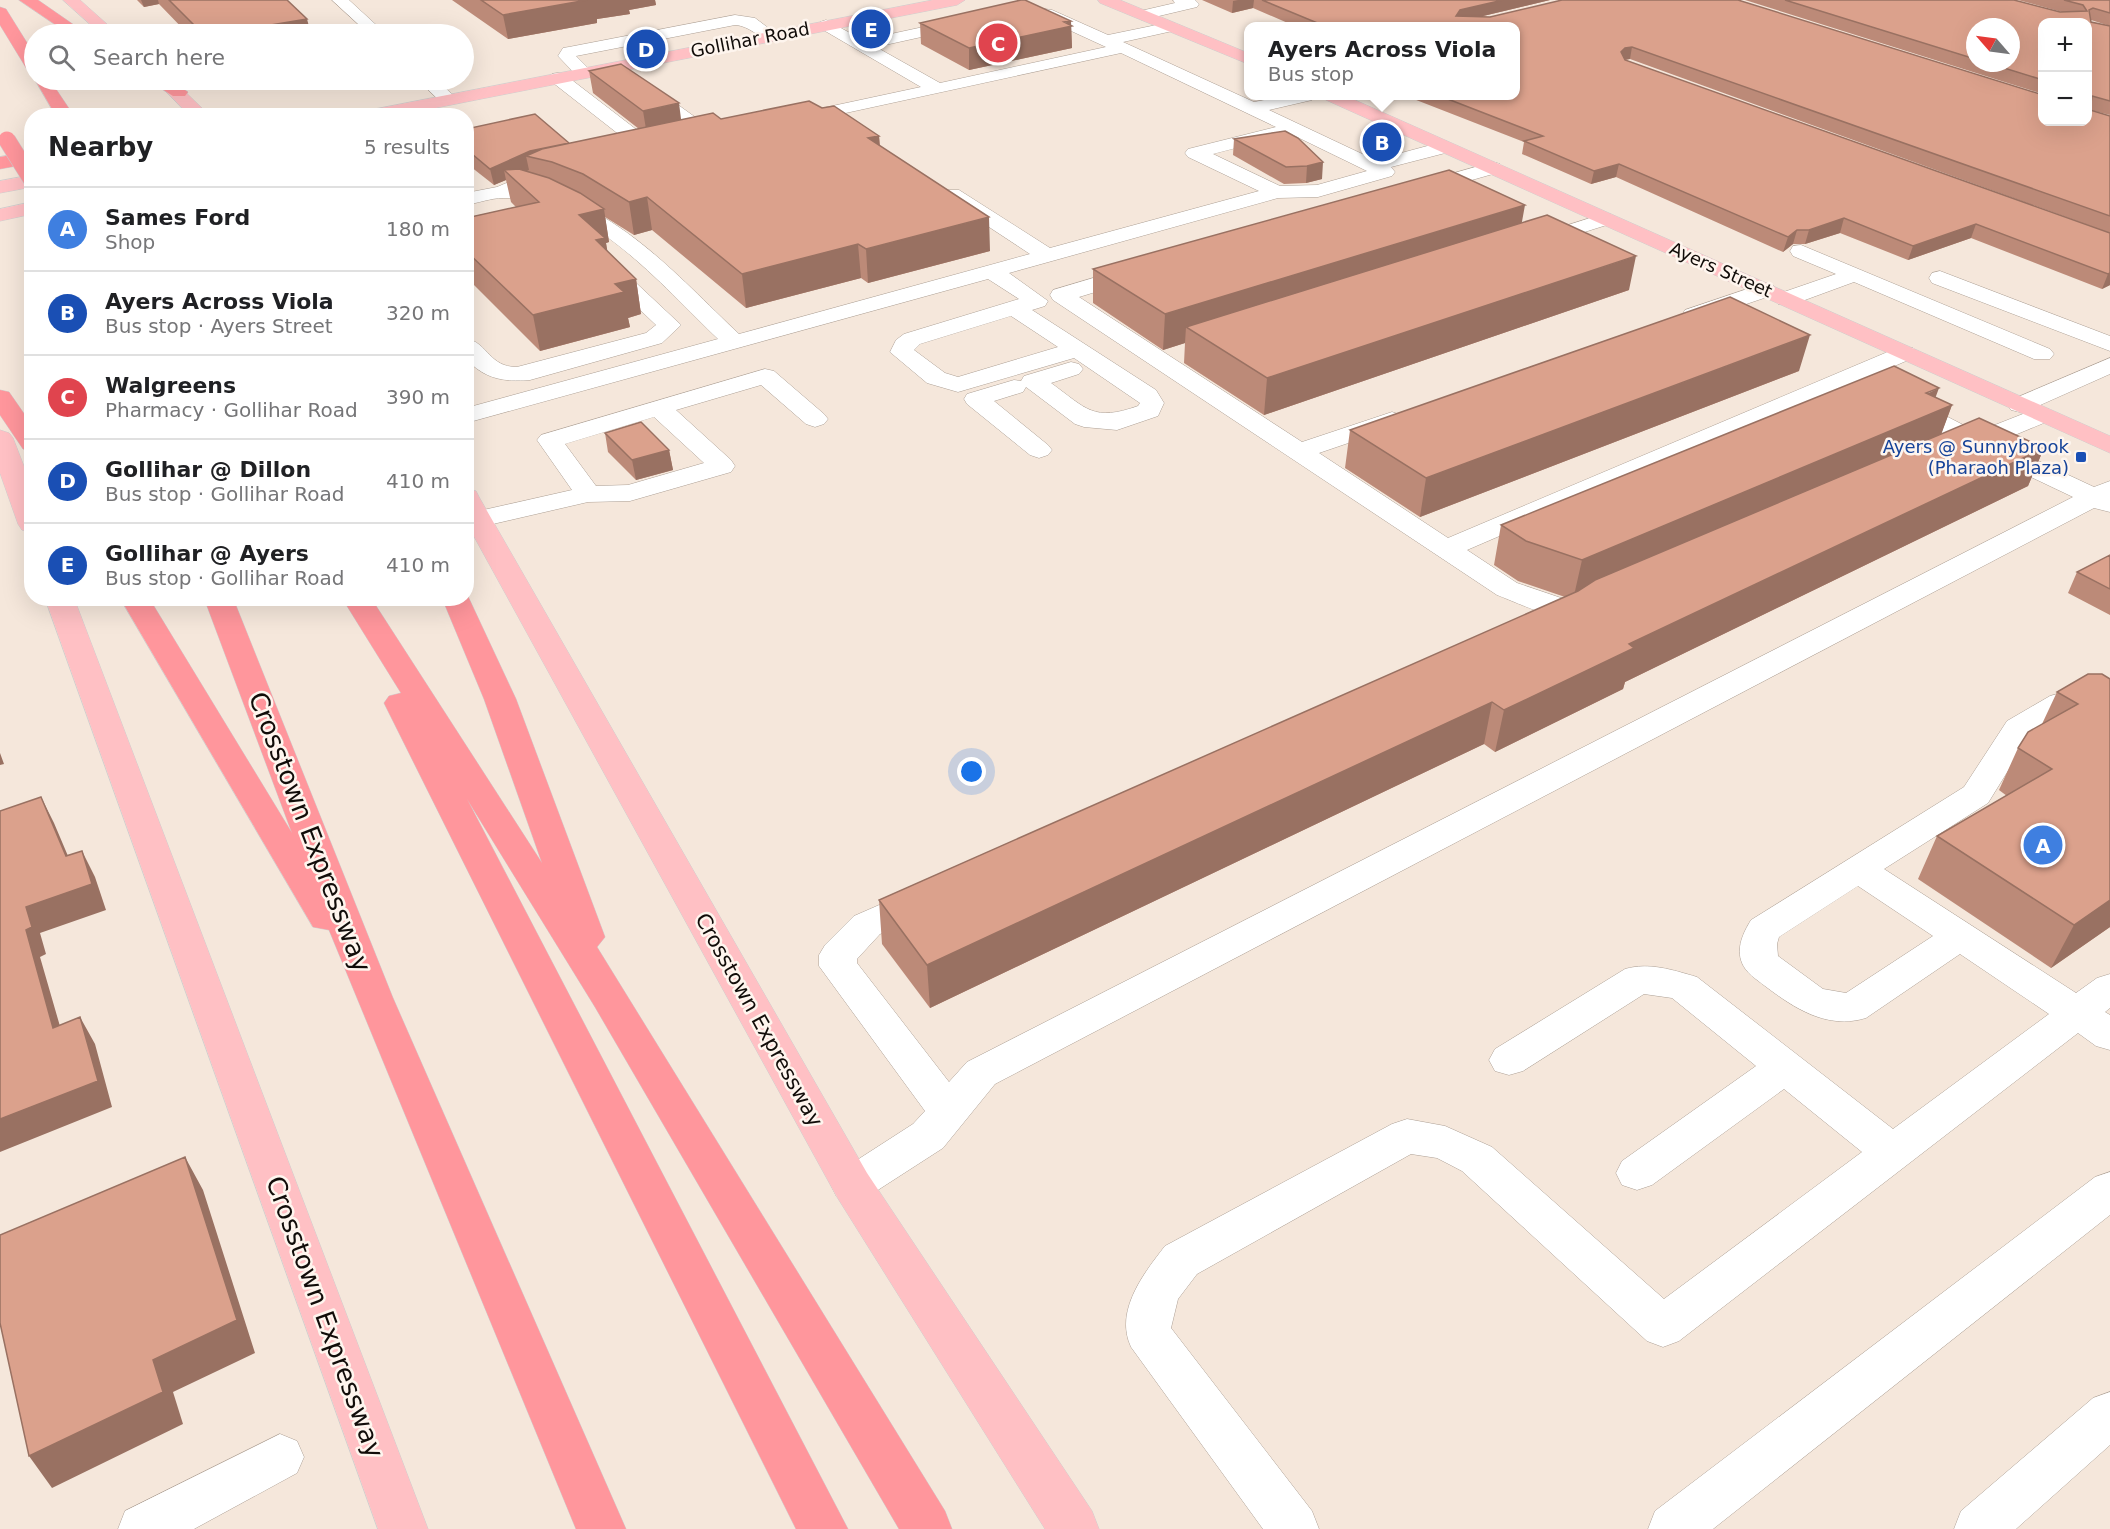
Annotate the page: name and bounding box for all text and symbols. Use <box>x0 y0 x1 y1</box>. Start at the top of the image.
pin: E <box>852 6 890 51</box>
street label: Gollihar Road <box>689 18 811 61</box>
north arrow <box>1966 18 2020 72</box>
map controls <box>2038 18 2092 126</box>
button: + <box>2038 18 2092 72</box>
pin: C <box>978 20 1018 66</box>
popup <box>1244 22 1520 100</box>
search box <box>24 24 474 90</box>
pin: D <box>626 26 666 72</box>
text: Ayers Across Viola <box>1268 37 1496 62</box>
icon: search <box>45 41 78 74</box>
text: Search here <box>93 45 225 70</box>
text: Bus stop <box>1268 62 1354 86</box>
button: − <box>2038 72 2092 126</box>
pin: B <box>1362 120 1402 164</box>
text: Nearby <box>48 132 153 162</box>
text: 5 results <box>364 135 450 159</box>
text: Sames Ford <box>105 205 250 230</box>
text: A <box>60 217 75 241</box>
text: 180 m <box>386 217 450 241</box>
text: Shop <box>105 230 155 254</box>
street label: Ayers Street <box>1667 238 1776 302</box>
text: Ayers Across Viola <box>105 289 334 314</box>
text: B <box>60 301 75 325</box>
text: 320 m <box>386 301 450 325</box>
text: Bus stop · Ayers Street <box>105 314 333 338</box>
text: Walgreens <box>105 373 236 398</box>
text: C <box>60 385 75 409</box>
text: 390 m <box>386 385 450 409</box>
text: Pharmacy · Gollihar Road <box>105 398 358 422</box>
place label: Ayers @ Sunnybrook (Pharaoh Plaza) <box>1883 436 2070 478</box>
marker: Ayers @ Sunnybrook (Pharaoh Plaza) <box>2074 450 2088 464</box>
text: Gollihar @ Dillon <box>105 457 311 482</box>
text: D <box>59 469 76 493</box>
text: 410 m <box>386 469 450 493</box>
text: Bus stop · Gollihar Road <box>105 482 345 506</box>
text: Gollihar @ Ayers <box>105 541 309 566</box>
text: E <box>61 553 74 577</box>
text: 410 m <box>386 553 450 577</box>
text: Bus stop · Gollihar Road <box>105 566 345 590</box>
street label: Crosstown Expressway <box>243 688 377 976</box>
your location <box>957 757 986 786</box>
pin: A <box>2024 822 2062 868</box>
street label: Crosstown Expressway <box>690 909 828 1131</box>
street label: Crosstown Expressway <box>260 1172 390 1462</box>

